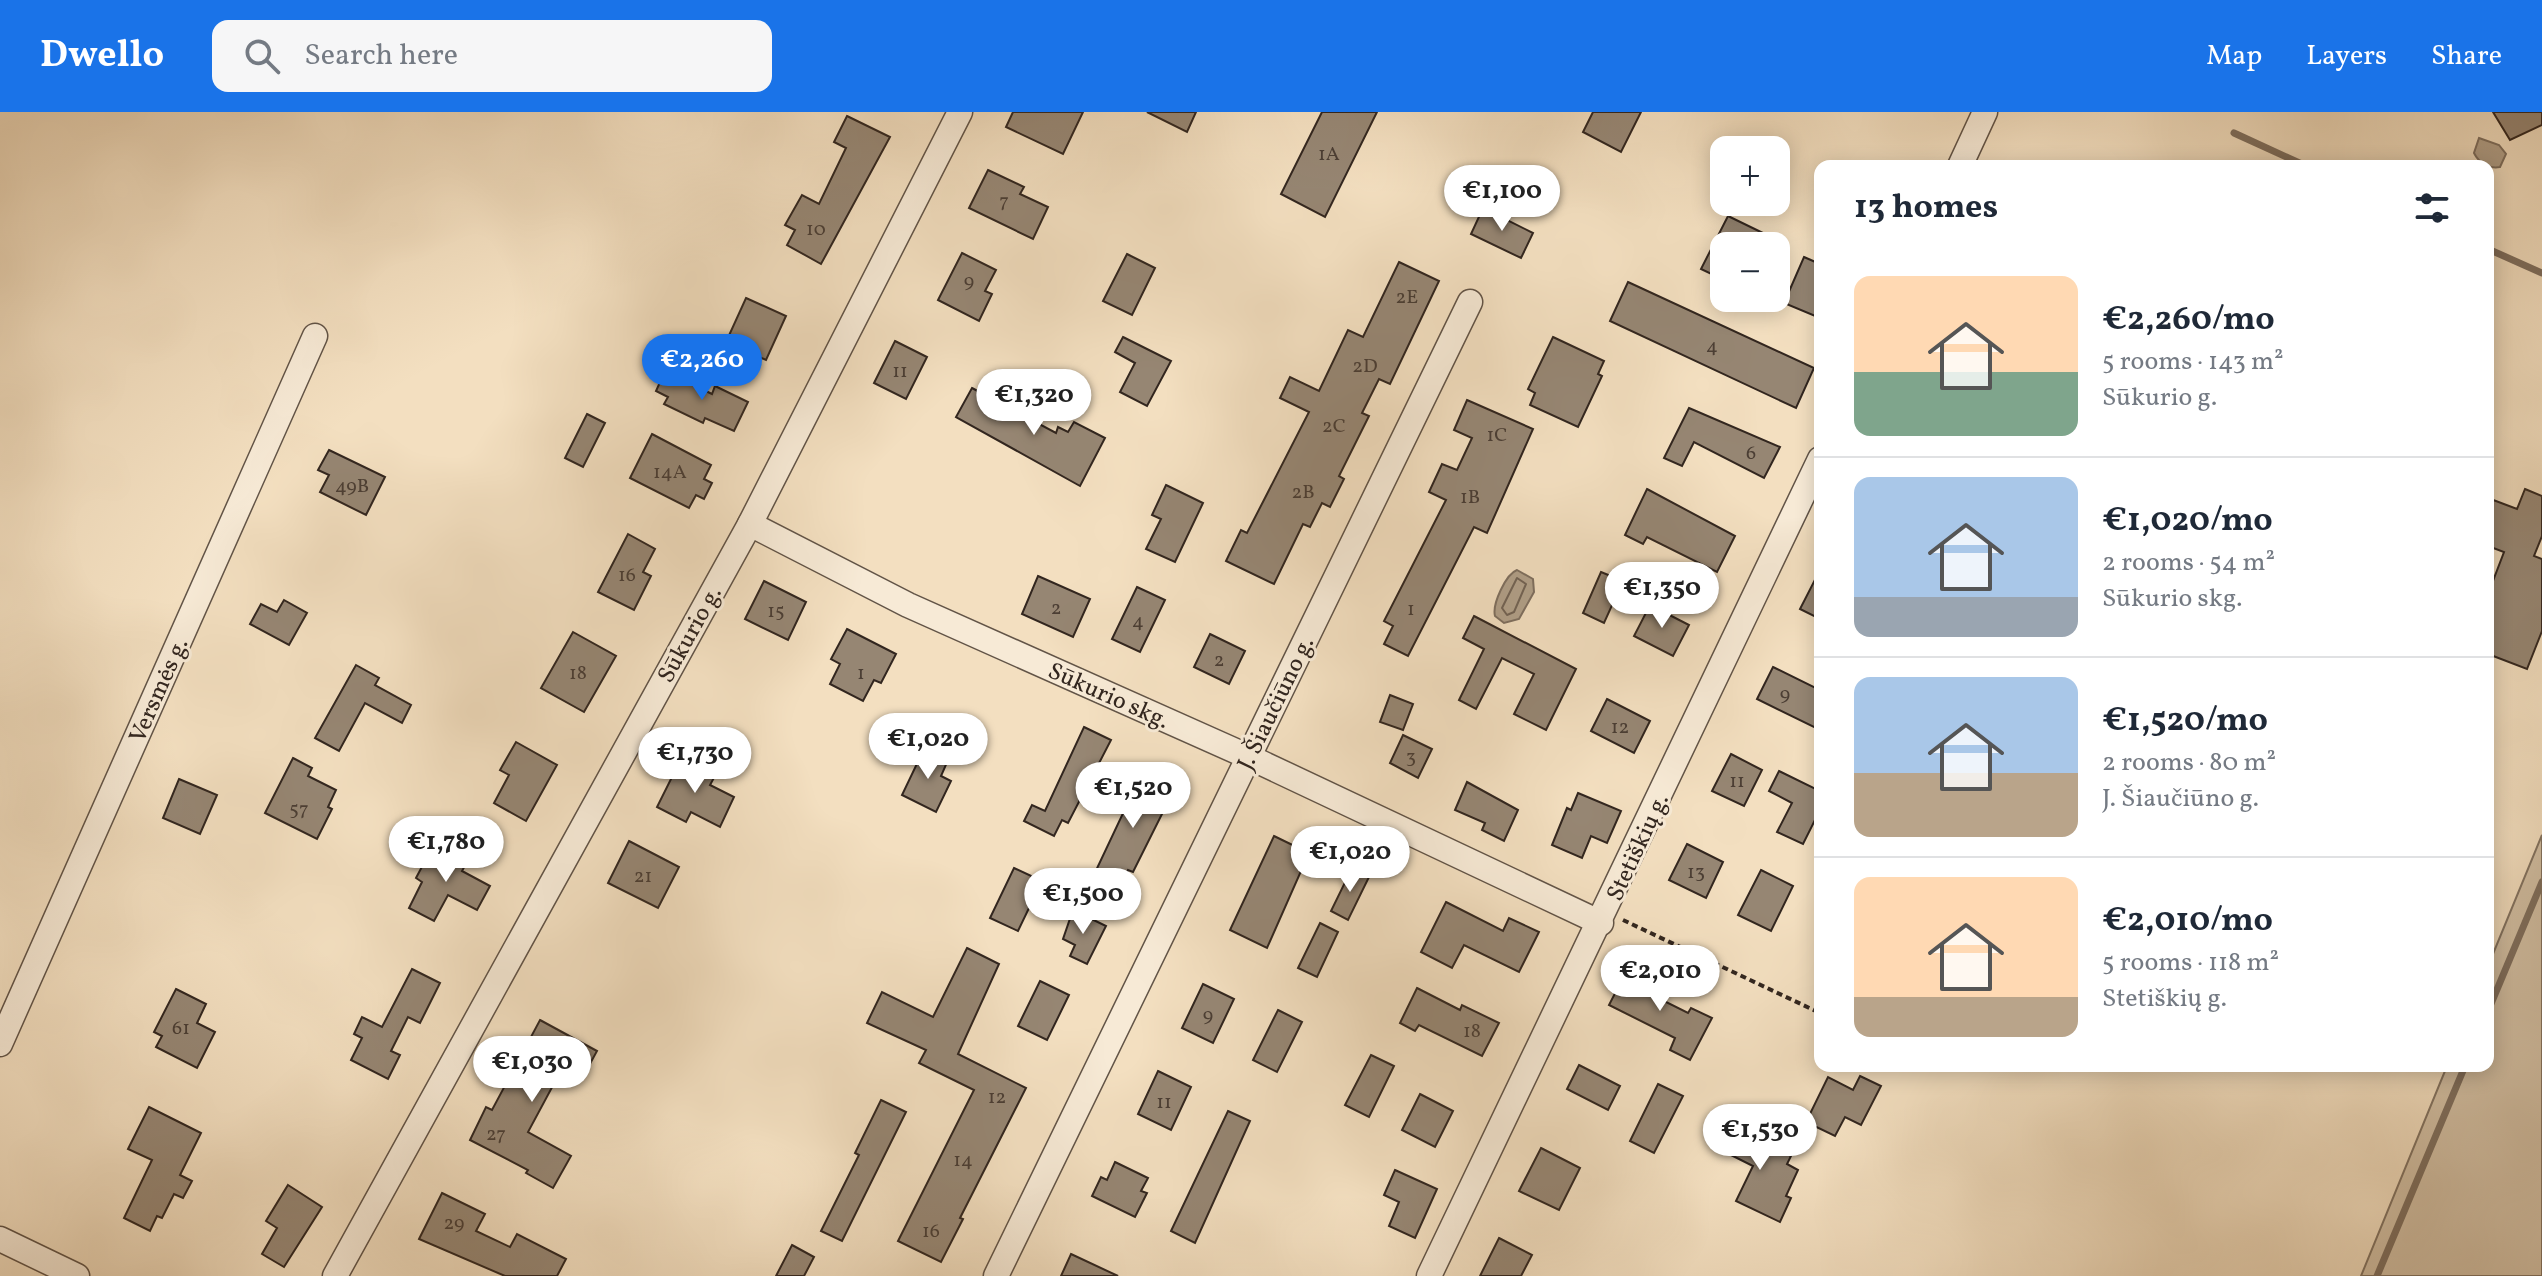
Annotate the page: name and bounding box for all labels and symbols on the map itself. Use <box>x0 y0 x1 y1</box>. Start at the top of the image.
house number: 1A <box>1318 141 1340 169</box>
pin: €1,100 <box>1437 165 1567 233</box>
house number: 7 <box>999 188 1009 216</box>
house number: 10 <box>806 216 826 244</box>
house number: 9 <box>964 268 974 296</box>
house number: 2E <box>1396 284 1418 312</box>
house number: 4 <box>1706 333 1718 361</box>
pin: €2,260 <box>637 334 767 402</box>
house number: 2D <box>1352 353 1378 381</box>
house number: 11 <box>892 358 908 386</box>
pin: €1,320 <box>969 369 1099 437</box>
house number: 2C <box>1322 413 1346 441</box>
house number: 1C <box>1487 422 1507 450</box>
house number: 6 <box>1746 440 1756 468</box>
house number: 14A <box>653 459 687 487</box>
house number: 49B <box>335 473 369 501</box>
house number: 2B <box>1291 479 1315 507</box>
house number: 1B <box>1460 484 1480 512</box>
house number: 16 <box>618 562 636 590</box>
pin: €1,350 <box>1597 562 1727 630</box>
street label: Sūkurio g. <box>650 580 731 690</box>
house number: 2 <box>1051 595 1061 623</box>
house number: 1 <box>1407 596 1415 624</box>
house number: 15 <box>767 598 785 626</box>
house number: 4 <box>1132 608 1144 636</box>
street label: J. Šiaučiūno g. <box>1230 631 1324 776</box>
street label: Versmės g. <box>122 633 198 749</box>
house number: 2 <box>1214 647 1224 675</box>
street label: Sūkurio skg. <box>1042 655 1174 739</box>
house number: 18 <box>569 660 587 688</box>
house number: 1 <box>857 660 865 688</box>
house number: 9 <box>1780 681 1790 709</box>
pin: €1,020 <box>863 713 993 781</box>
house number: 12 <box>1611 714 1629 742</box>
pin: €1,730 <box>630 727 760 795</box>
house number: 3 <box>1406 744 1416 772</box>
pin: €1,520 <box>1068 762 1198 830</box>
house number: 11 <box>1729 768 1745 796</box>
street label: Stetiškių g. <box>1599 788 1679 907</box>
house number: 57 <box>289 796 309 824</box>
pin: €1,780 <box>381 816 511 884</box>
pin: €1,020 <box>1285 826 1415 894</box>
house number: 13 <box>1687 859 1705 887</box>
house number: 21 <box>634 863 652 891</box>
pin: €1,500 <box>1018 868 1148 936</box>
pin: €2,010 <box>1595 945 1725 1013</box>
house number: 9 <box>1203 1002 1213 1030</box>
house number: 61 <box>172 1015 190 1043</box>
house number: 18 <box>1463 1018 1481 1046</box>
pin: €1,030 <box>467 1036 597 1104</box>
house number: 12 <box>988 1084 1006 1112</box>
house number: 11 <box>1156 1089 1172 1117</box>
pin: €1,530 <box>1695 1104 1825 1172</box>
house number: 27 <box>486 1121 506 1149</box>
house number: 14 <box>953 1147 973 1175</box>
house number: 29 <box>444 1210 464 1238</box>
house number: 16 <box>922 1218 940 1246</box>

